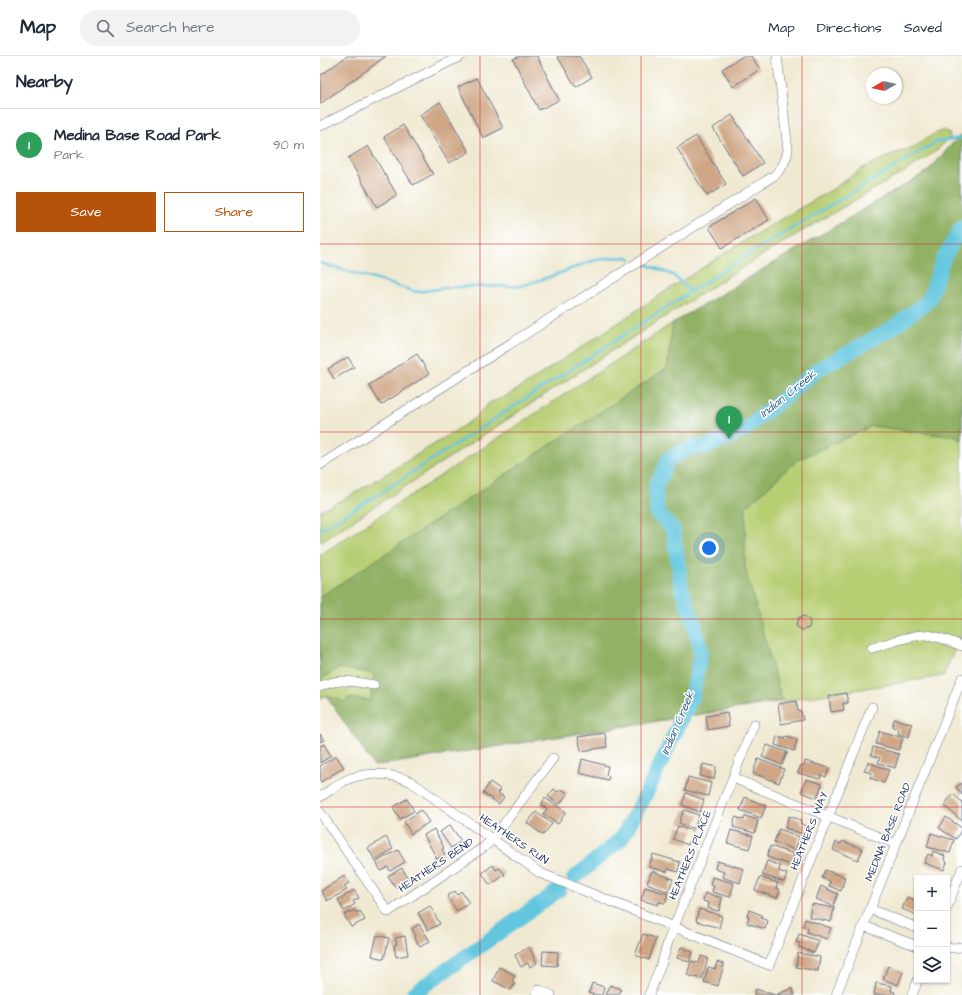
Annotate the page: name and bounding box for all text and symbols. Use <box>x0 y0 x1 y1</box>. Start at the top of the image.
search box <box>80 10 360 46</box>
text: Map <box>20 14 56 41</box>
icon: search <box>94 17 116 39</box>
text: Search here <box>126 17 215 38</box>
text: Map <box>768 18 795 38</box>
text: Directions <box>817 18 882 38</box>
text: Saved <box>904 18 942 38</box>
north arrow <box>866 68 902 104</box>
text: Nearby <box>16 70 73 94</box>
text: Medina Base Road Park <box>54 125 221 146</box>
text: 1 <box>28 136 30 154</box>
text: 90 m <box>273 136 304 154</box>
text: Park <box>54 146 84 164</box>
button: Save <box>16 192 156 232</box>
button: Share <box>164 192 304 232</box>
water label: Indian Creek <box>756 366 820 422</box>
pin: 1 <box>716 406 742 439</box>
your location <box>699 538 719 558</box>
water label: Indian Creek <box>657 688 699 758</box>
street label: MEDINA BASE ROAD <box>861 781 915 883</box>
street label: HEATHERS WAY <box>787 790 832 872</box>
street label: HEATHERS PLACE <box>665 807 715 902</box>
street label: HEATHERS RUN <box>476 810 552 868</box>
street label: HEATHERS BEND <box>395 834 477 896</box>
map controls <box>914 875 950 983</box>
button: + <box>914 875 950 911</box>
button: − <box>914 911 950 947</box>
button: layers <box>914 947 950 983</box>

